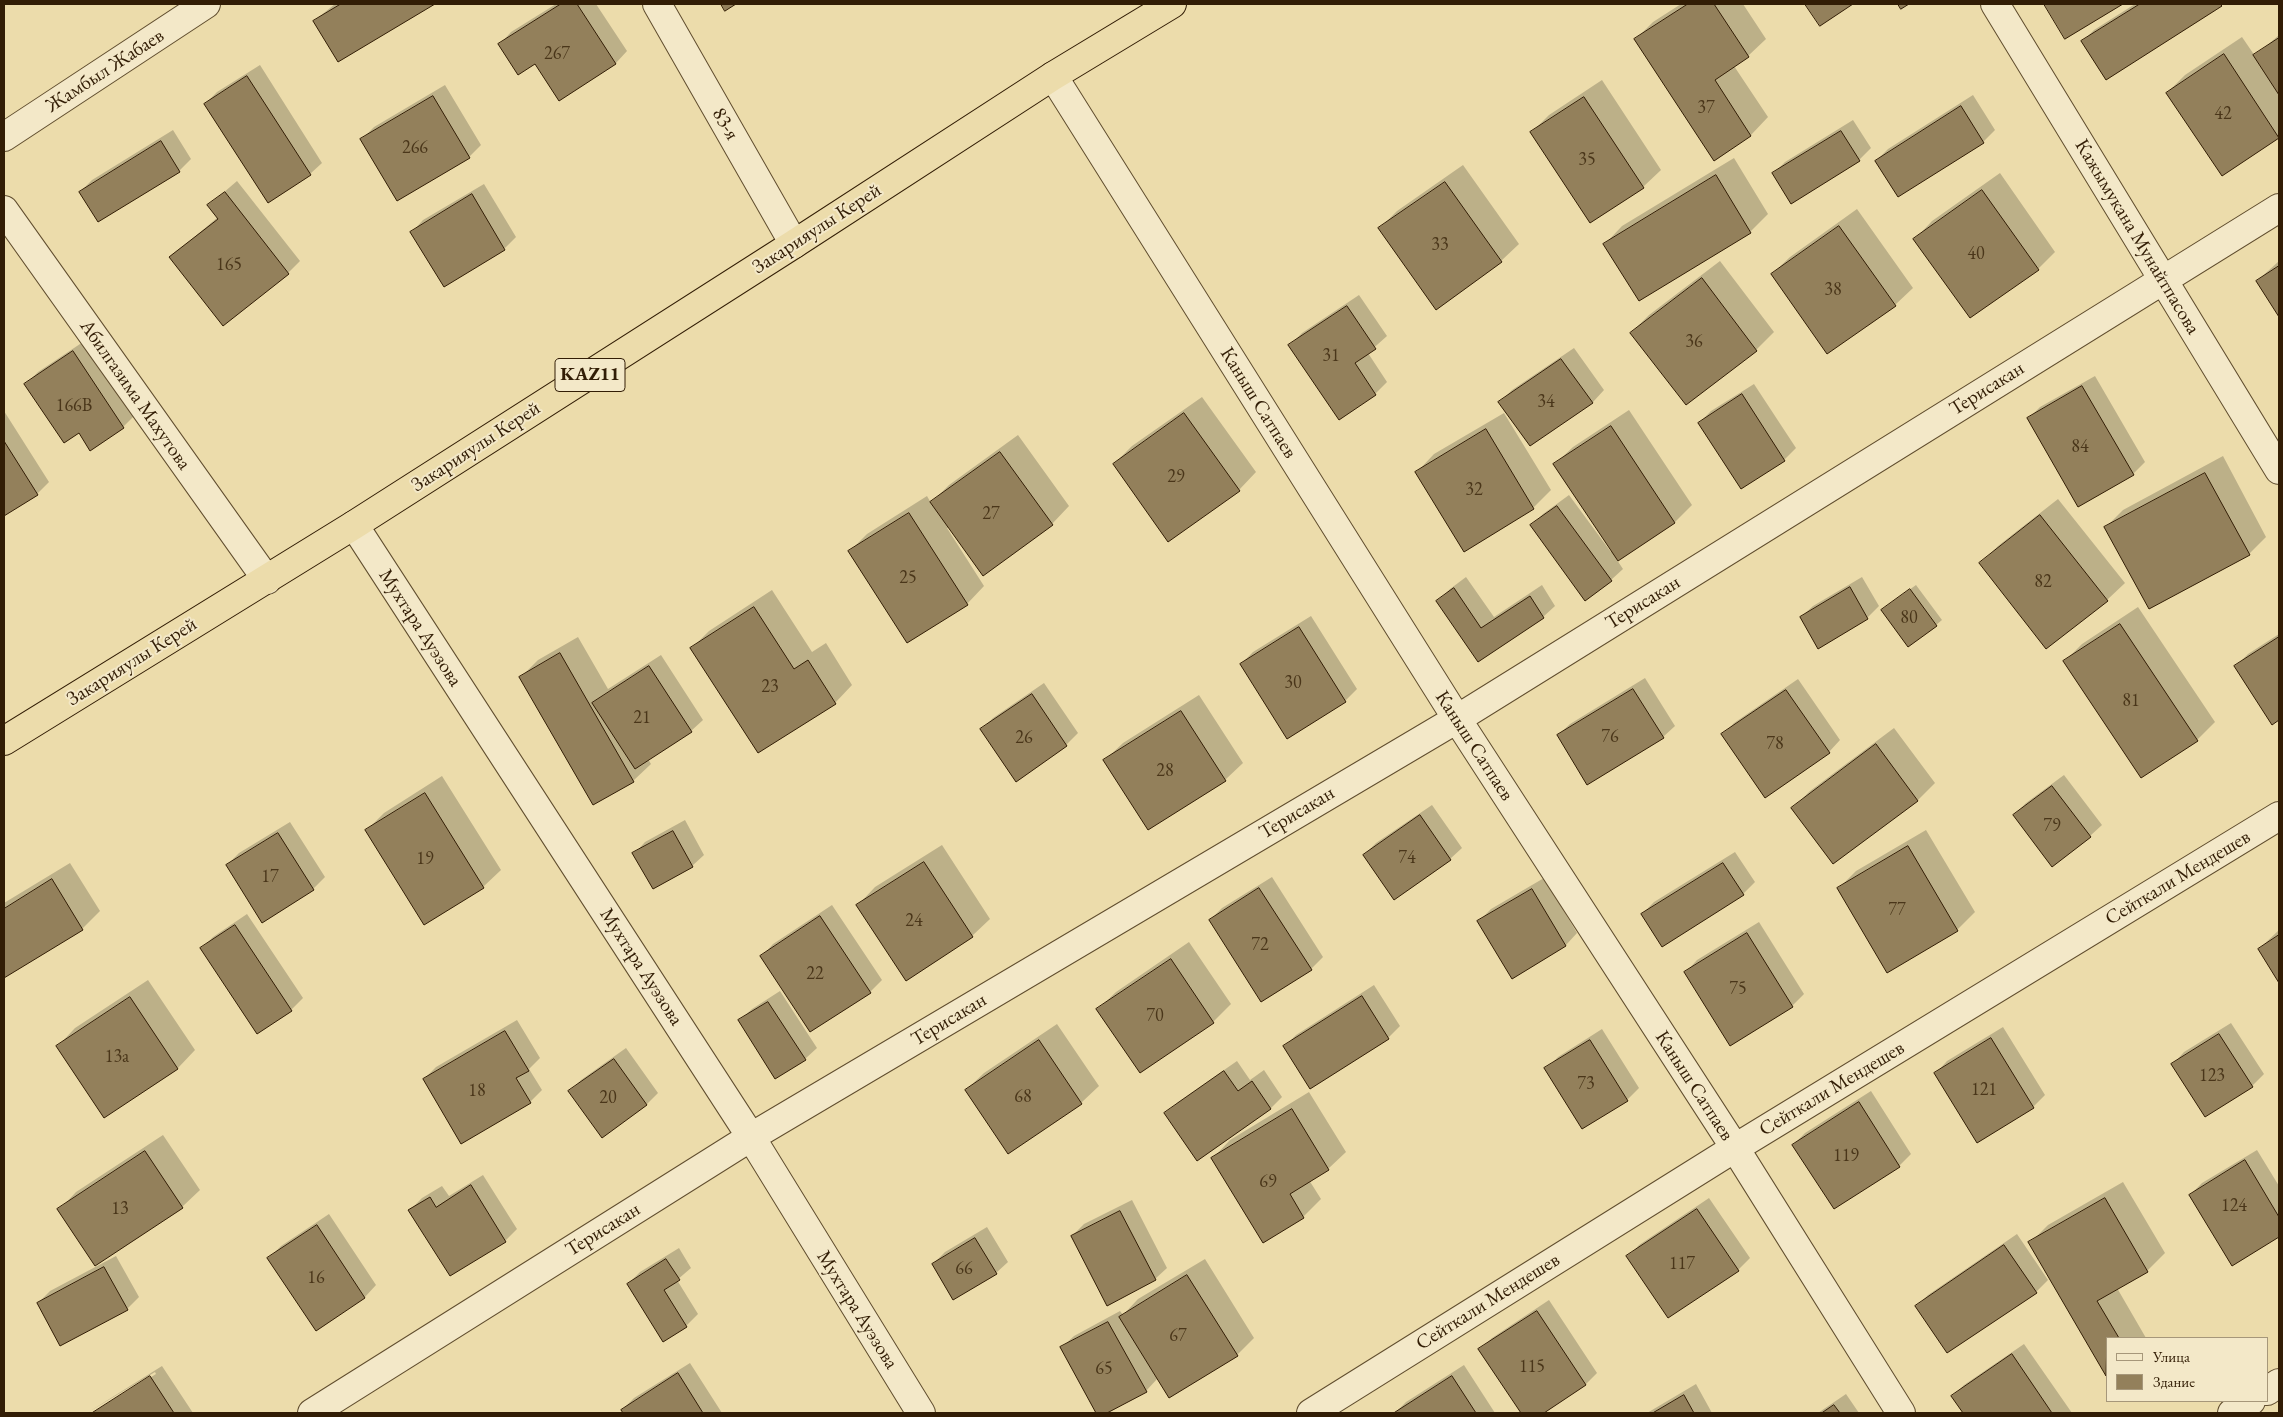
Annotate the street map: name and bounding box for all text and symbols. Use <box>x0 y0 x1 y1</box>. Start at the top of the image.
street label: Жамбыл Жабаев <box>41 24 169 118</box>
house number: 267 <box>544 43 570 65</box>
house number: 37 <box>1697 97 1715 119</box>
street label: 83-я <box>706 103 744 145</box>
house number: 42 <box>2214 103 2232 125</box>
street label: Кажымукана Мунайтпасова <box>2069 135 2205 339</box>
house number: 266 <box>402 137 428 159</box>
house number: 35 <box>1578 149 1596 171</box>
street label: Закарияулы Керей <box>748 178 886 280</box>
house number: 33 <box>1431 234 1449 256</box>
house number: 40 <box>1967 243 1985 265</box>
house number: 165 <box>216 254 242 276</box>
house number: 38 <box>1824 279 1842 301</box>
street label: Абилгазима Махутова <box>74 315 196 475</box>
house number: 36 <box>1685 331 1703 353</box>
street label: Каныш Сатпаев <box>1214 343 1302 463</box>
house number: 31 <box>1322 345 1340 367</box>
street label: Терисакан <box>1945 357 2029 421</box>
road number: KAZ11 <box>555 358 625 392</box>
house number: 34 <box>1537 391 1555 413</box>
house number: 166В <box>56 395 92 417</box>
street label: Закарияулы Керей <box>407 396 545 498</box>
house number: 84 <box>2071 436 2089 458</box>
house number: 29 <box>1167 466 1185 488</box>
house number: 32 <box>1465 479 1483 501</box>
house number: 27 <box>982 503 1000 525</box>
street label: Мухтара Ауэзова <box>373 565 467 691</box>
house number: 25 <box>899 567 917 589</box>
street label: Терисакан <box>1601 571 1685 635</box>
house number: 82 <box>2034 571 2052 593</box>
house number: 80 <box>1900 607 1918 629</box>
street label: Закарияулы Керей <box>63 612 201 712</box>
house number: 30 <box>1284 672 1302 694</box>
house number: 23 <box>761 676 779 698</box>
street label: Каныш Сатпаев <box>1430 686 1518 806</box>
house number: 81 <box>2122 690 2140 712</box>
house number: 21 <box>633 707 651 729</box>
house number: 76 <box>1601 726 1619 748</box>
house number: 26 <box>1015 727 1033 749</box>
house number: 78 <box>1766 733 1784 755</box>
house number: 28 <box>1156 760 1174 782</box>
street label: Терисакан <box>1255 781 1339 845</box>
house number: 79 <box>2043 815 2061 837</box>
street label: Сейткали Мендешев <box>2101 825 2255 931</box>
house number: 74 <box>1398 847 1416 869</box>
house number: 19 <box>416 848 434 870</box>
house number: 17 <box>261 866 279 888</box>
house number: 77 <box>1888 899 1906 921</box>
street label: Мухтара Ауэзова <box>594 904 688 1030</box>
house number: 24 <box>905 910 923 932</box>
house number: 72 <box>1251 934 1269 956</box>
house number: 22 <box>806 963 824 985</box>
house number: 75 <box>1729 978 1747 1000</box>
street label: Терисакан <box>907 988 991 1052</box>
house number: 70 <box>1146 1005 1164 1027</box>
street label: Каныш Сатпаев <box>1650 1026 1738 1146</box>
street label: Сейткали Мендешев <box>1755 1036 1909 1142</box>
house number: 13а <box>105 1046 129 1068</box>
house number: 123 <box>2199 1065 2225 1087</box>
house number: 73 <box>1577 1073 1595 1095</box>
house number: 121 <box>1971 1079 1997 1101</box>
house number: 18 <box>468 1080 486 1102</box>
house number: 68 <box>1014 1086 1032 1108</box>
house number: 20 <box>599 1087 617 1109</box>
house number: 119 <box>1833 1145 1859 1167</box>
house number: 69 <box>1259 1171 1277 1193</box>
house number: 124 <box>2221 1195 2247 1217</box>
house number: 13 <box>111 1198 129 1220</box>
street label: Терисакан <box>561 1198 645 1262</box>
street label: Мухтара Ауэзова <box>811 1246 903 1374</box>
street label: Сейткали Мендешев <box>1412 1248 1564 1356</box>
house number: 117 <box>1669 1253 1695 1275</box>
house number: 66 <box>955 1258 973 1280</box>
house number: 16 <box>307 1267 325 1289</box>
house number: 67 <box>1169 1325 1187 1347</box>
legend <box>2106 1337 2268 1402</box>
text: Улица <box>2153 1347 2190 1366</box>
house number: 115 <box>1519 1356 1545 1378</box>
house number: 65 <box>1095 1358 1113 1380</box>
text: Здание <box>2153 1372 2195 1391</box>

